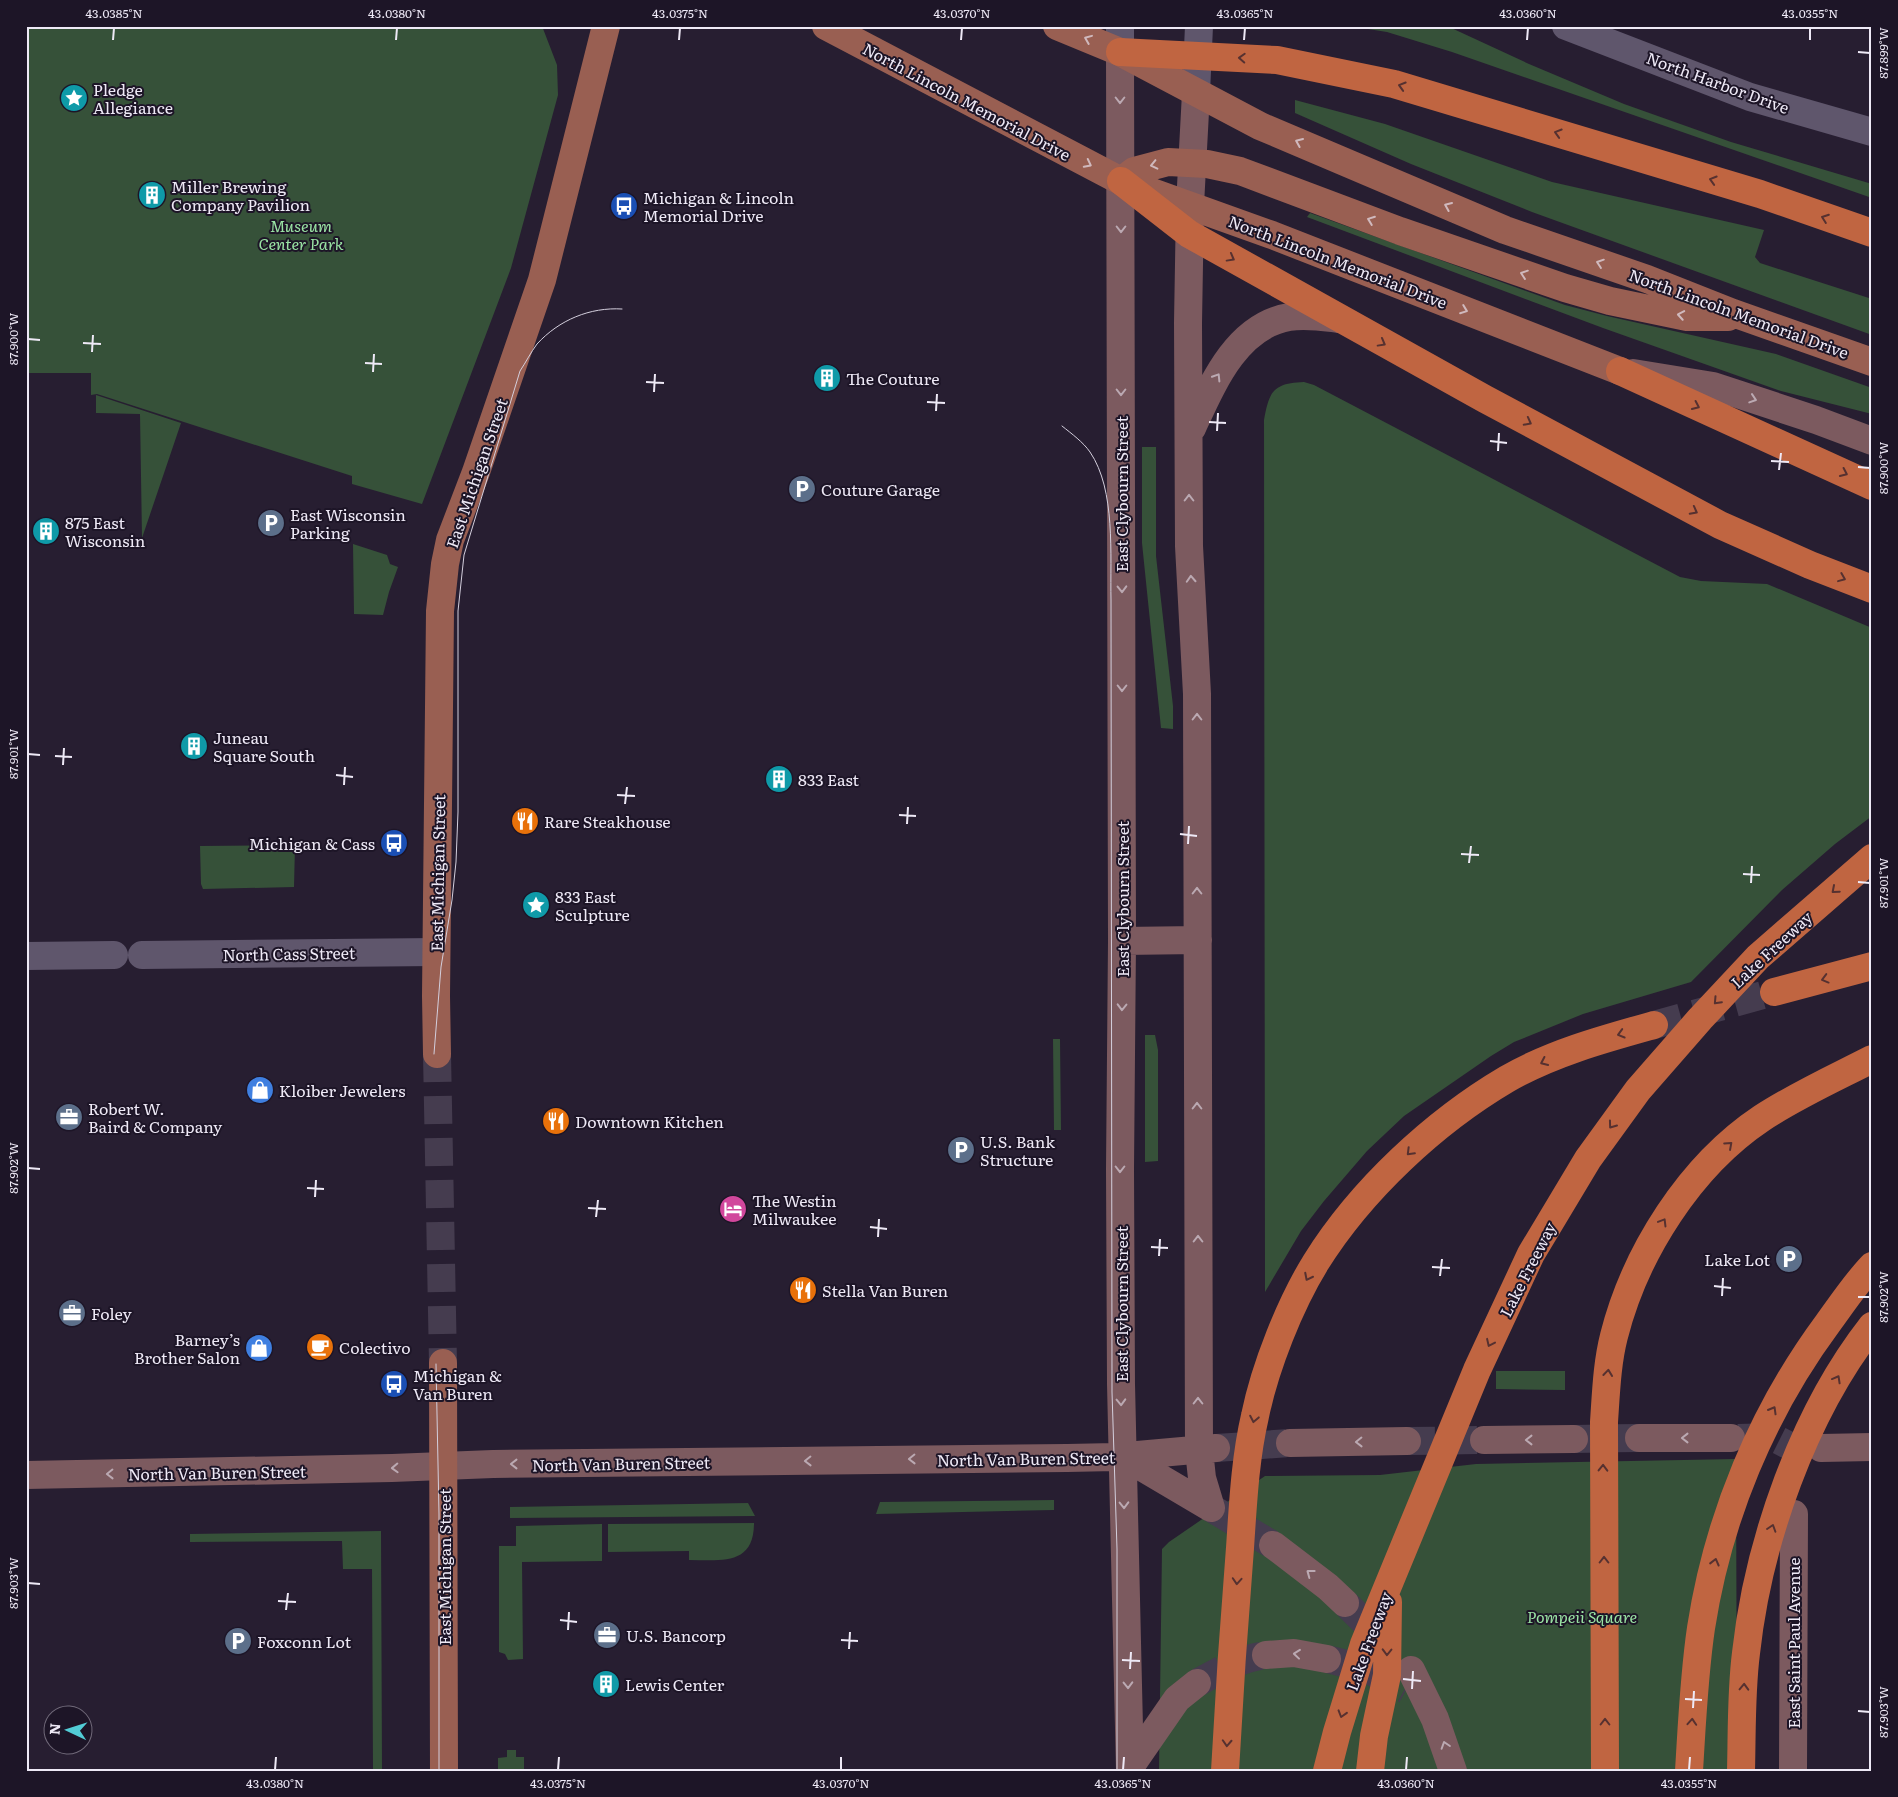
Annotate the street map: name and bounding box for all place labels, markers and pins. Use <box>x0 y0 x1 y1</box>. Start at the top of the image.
place label: Pledge Allegiance <box>93 77 173 119</box>
place icon: Pledge Allegiance <box>59 83 89 113</box>
place label: Miller Brewing Company Pavilion <box>171 174 311 216</box>
building icon: Miller Brewing Company Pavilion <box>137 180 167 210</box>
place label: Michigan & Lincoln Memorial Drive <box>643 185 795 227</box>
bus stop icon: Michigan & Lincoln Memorial Drive <box>609 191 639 221</box>
building icon: The Couture <box>812 363 842 393</box>
place label: The Couture <box>846 366 939 390</box>
parking icon: Couture Garage <box>787 474 817 504</box>
place label: Couture Garage <box>821 477 940 501</box>
place label: East Wisconsin Parking <box>290 502 406 544</box>
parking icon: East Wisconsin Parking <box>256 508 286 538</box>
place label: 875 East Wisconsin <box>65 510 146 552</box>
building icon: 875 East Wisconsin <box>31 516 61 546</box>
place label: Juneau Square South <box>213 725 316 767</box>
building icon: Juneau Square South <box>179 731 209 761</box>
building icon: 833 East <box>764 764 794 794</box>
place label: 833 East <box>798 767 860 791</box>
restaurant icon: Rare Steakhouse <box>510 806 540 836</box>
place label: Rare Steakhouse <box>544 809 671 833</box>
bus stop icon: Michigan & Cass <box>379 828 409 858</box>
place label: Michigan & Cass <box>249 831 375 855</box>
place label: 833 East Sculpture <box>555 884 630 926</box>
place icon: 833 East Sculpture <box>521 890 551 920</box>
shop icon: Kloiber Jewelers <box>245 1075 275 1105</box>
place label: Kloiber Jewelers <box>279 1078 405 1102</box>
place label: Robert W. Baird & Company <box>88 1096 223 1138</box>
office icon: Robert W. Baird & Company <box>54 1102 84 1132</box>
restaurant icon: Downtown Kitchen <box>541 1106 571 1136</box>
place label: Downtown Kitchen <box>575 1109 724 1133</box>
place label: U.S. Bank Structure <box>980 1129 1055 1171</box>
parking icon: U.S. Bank Structure <box>946 1135 976 1165</box>
place label: The Westin Milwaukee <box>752 1188 837 1230</box>
hotel icon: The Westin Milwaukee <box>718 1194 748 1224</box>
parking icon: Lake Lot <box>1774 1244 1804 1274</box>
place label: Lake Lot <box>1704 1247 1771 1271</box>
restaurant icon: Stella Van Buren <box>788 1275 818 1305</box>
place label: Stella Van Buren <box>822 1278 949 1302</box>
office icon: Foley <box>57 1298 87 1328</box>
place label: Foley <box>91 1301 133 1325</box>
place label: Barney’s Brother Salon <box>134 1327 240 1369</box>
cafe icon: Colectivo <box>305 1332 335 1362</box>
shop icon: Barney’s Brother Salon <box>244 1333 274 1363</box>
place label: Colectivo <box>339 1335 411 1359</box>
place label: Michigan & Van Buren <box>413 1363 502 1405</box>
bus stop icon: Michigan & Van Buren <box>379 1369 409 1399</box>
office icon: U.S. Bancorp <box>592 1620 622 1650</box>
place label: U.S. Bancorp <box>626 1623 726 1647</box>
parking icon: Foxconn Lot <box>223 1626 253 1656</box>
place label: Foxconn Lot <box>257 1629 352 1653</box>
building icon: Lewis Center <box>591 1669 621 1699</box>
place label: Lewis Center <box>625 1672 725 1696</box>

